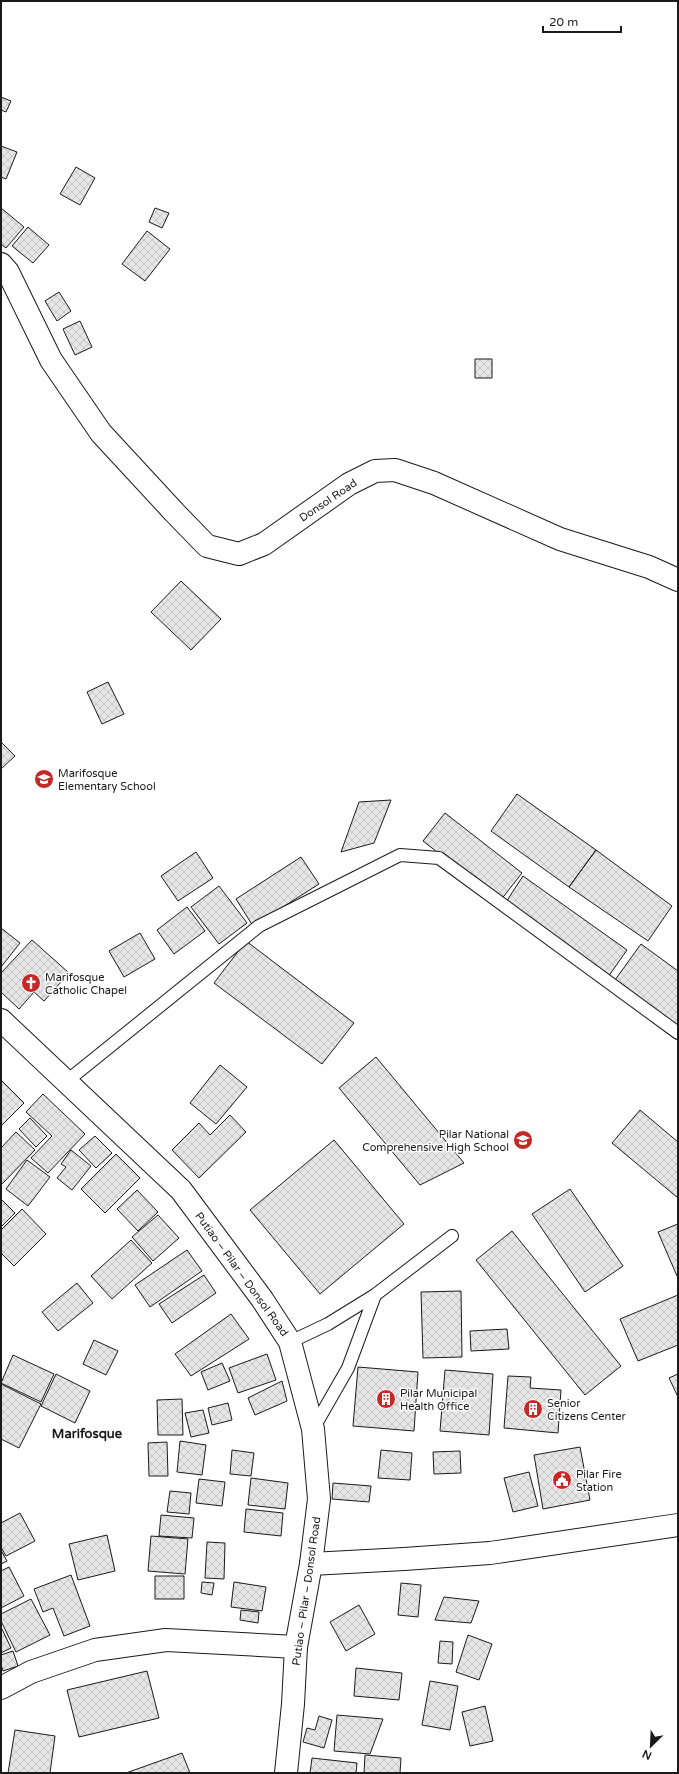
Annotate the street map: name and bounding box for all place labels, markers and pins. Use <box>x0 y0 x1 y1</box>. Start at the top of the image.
place label: Marifosque Elementary School <box>58 767 156 793</box>
school or university icon: Marifosque Elementary School <box>33 768 55 790</box>
place label: Marifosque Catholic Chapel <box>45 971 127 997</box>
church icon: Marifosque Catholic Chapel <box>20 972 42 994</box>
place label: Pilar National Comprehensive High School <box>362 1128 509 1154</box>
school or university icon: Pilar National Comprehensive High School <box>512 1129 534 1151</box>
place label: Pilar Municipal Health Office <box>400 1387 477 1413</box>
building icon: Pilar Municipal Health Office <box>375 1388 397 1410</box>
place label: Senior Citizens Center <box>547 1397 626 1423</box>
building icon: Senior Citizens Center <box>522 1398 544 1420</box>
place label: Pilar Fire Station <box>576 1468 622 1494</box>
public building icon: Pilar Fire Station <box>551 1469 573 1491</box>

